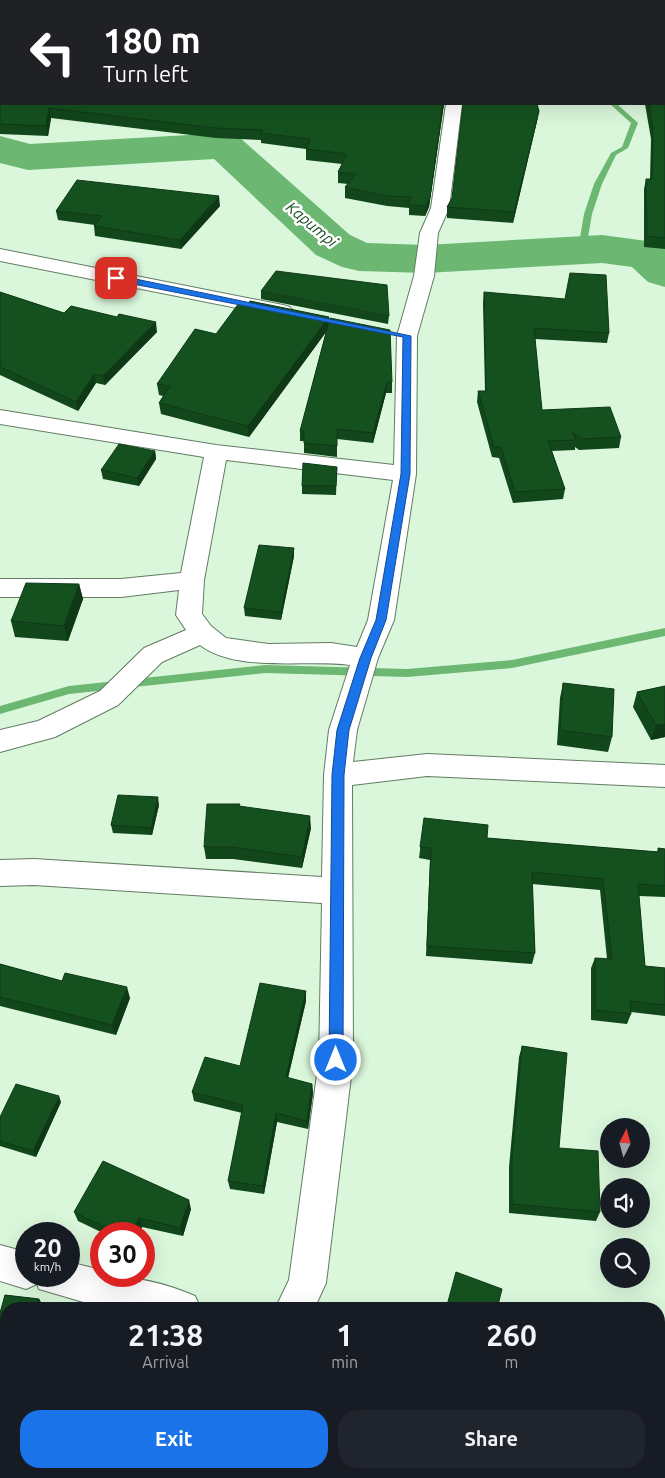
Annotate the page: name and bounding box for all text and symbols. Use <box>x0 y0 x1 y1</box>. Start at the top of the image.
icon: left <box>20 20 85 85</box>
text: 180 m <box>103 20 201 60</box>
text: Turn left <box>103 61 188 86</box>
water label: Kapumpi <box>283 198 342 251</box>
pin <box>95 257 137 299</box>
icon: arrive <box>102 264 130 292</box>
position arrow <box>309 1033 361 1085</box>
north arrow <box>600 1118 650 1168</box>
map controls <box>600 1118 650 1288</box>
button: sound <box>600 1178 650 1228</box>
speed limit sign: 30 <box>90 1222 155 1287</box>
text: 20 <box>33 1234 62 1262</box>
button: search <box>600 1238 650 1288</box>
text: km/h <box>34 1260 61 1273</box>
text: 21:38 <box>128 1318 203 1352</box>
text: 1 <box>336 1318 353 1352</box>
text: 260 <box>486 1318 537 1352</box>
text: Arrival <box>142 1353 189 1371</box>
text: min <box>331 1353 358 1371</box>
text: m <box>505 1353 518 1371</box>
button: Exit <box>20 1410 328 1468</box>
button: Share <box>338 1410 645 1468</box>

